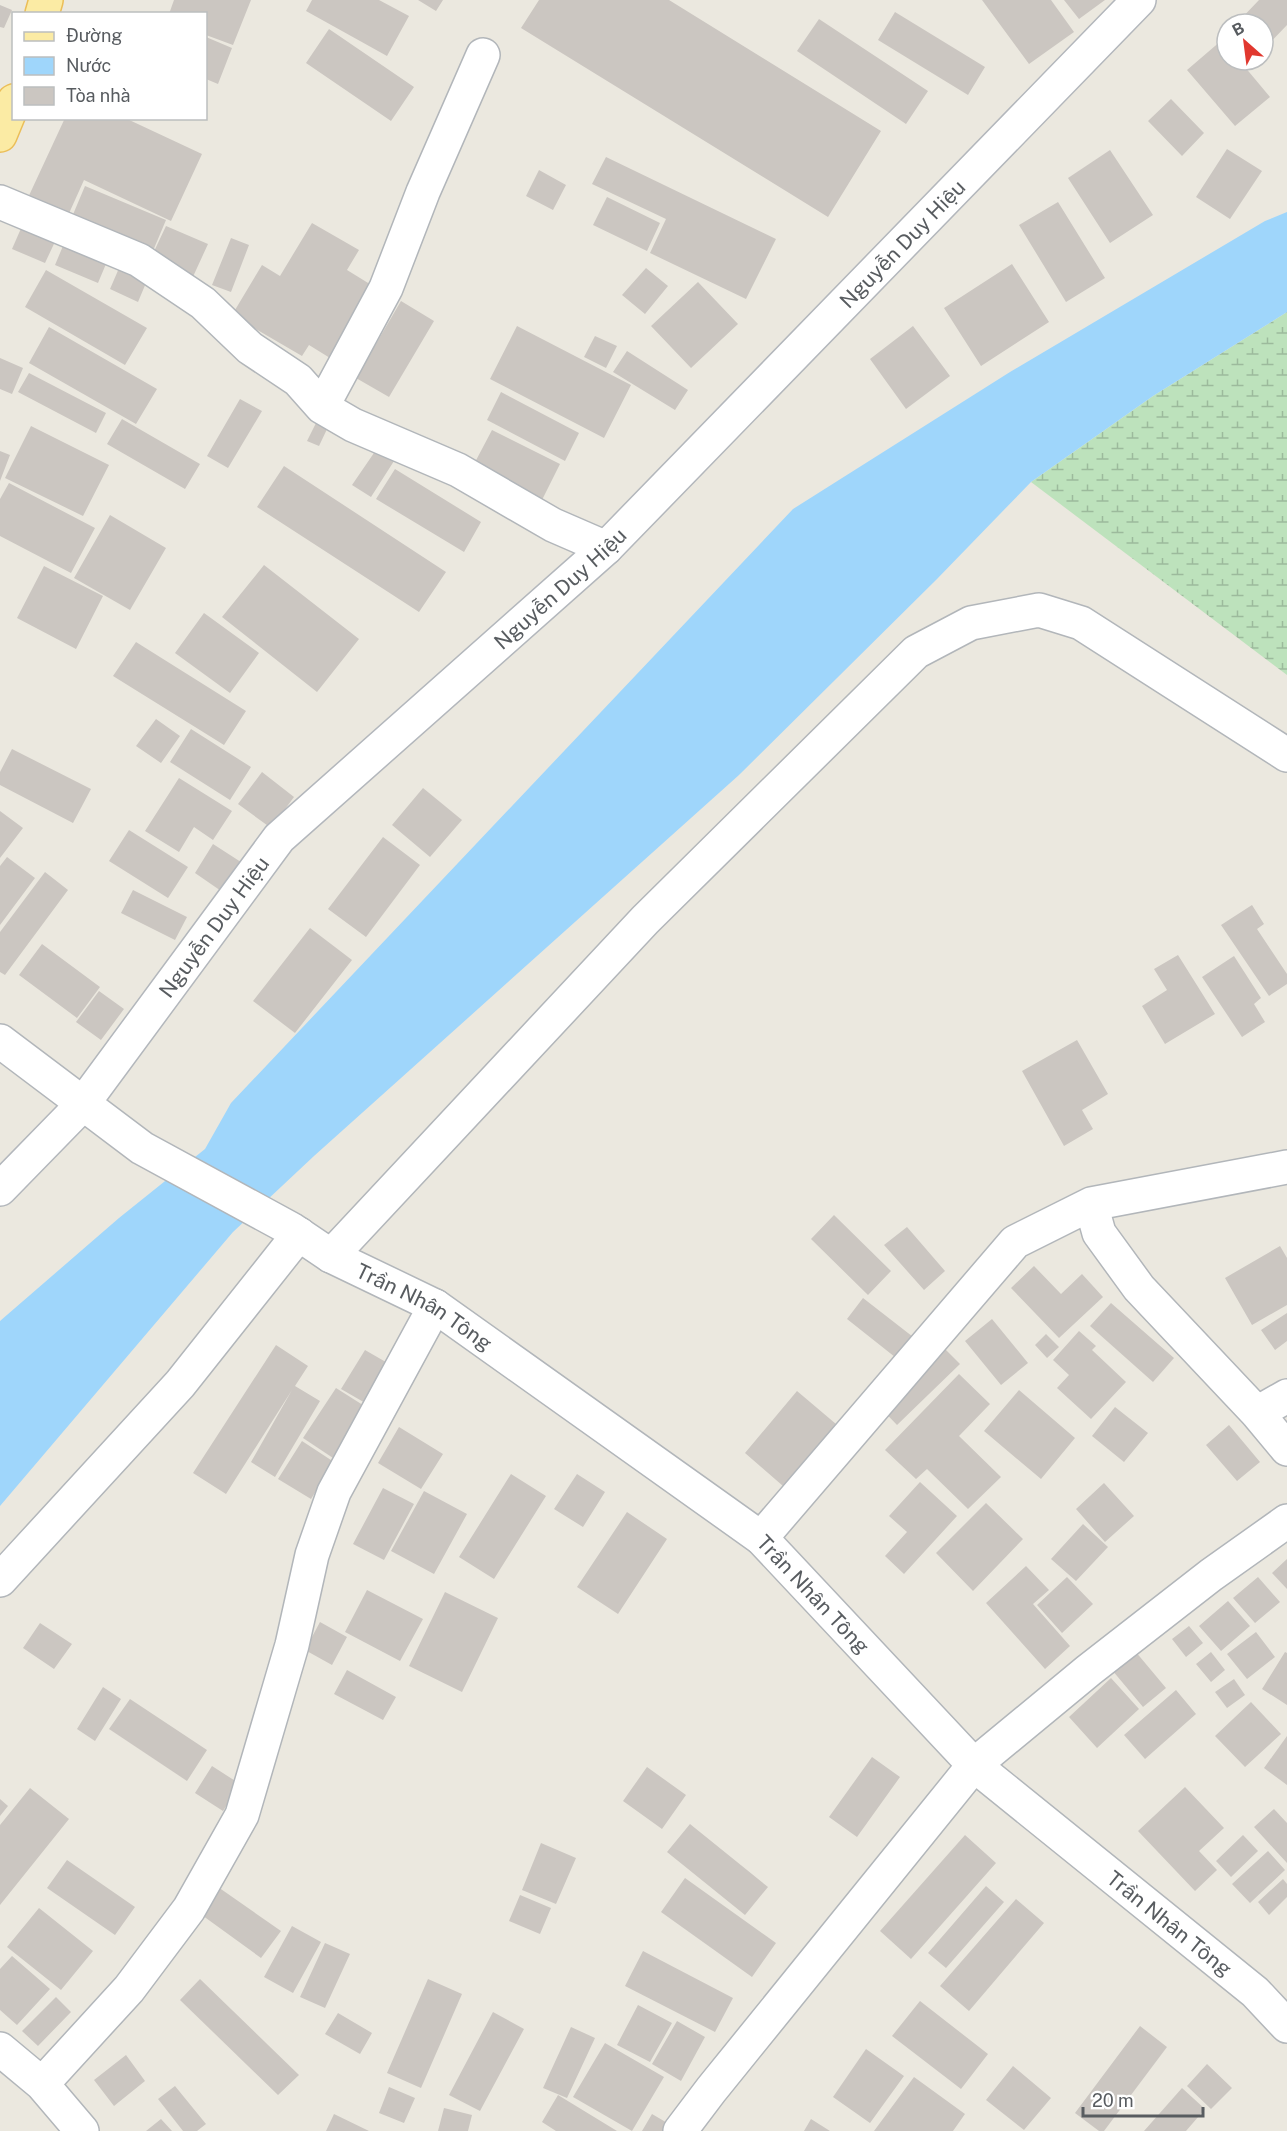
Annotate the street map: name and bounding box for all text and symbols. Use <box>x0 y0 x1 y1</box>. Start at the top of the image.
legend <box>12 12 207 120</box>
north arrow <box>1215 12 1275 72</box>
text: B <box>1229 18 1248 40</box>
text: Đường <box>66 25 123 46</box>
text: Nước <box>66 55 111 76</box>
text: Tòa nhà <box>66 85 131 106</box>
street label: Nguyễn Duy Hiệu <box>834 174 970 313</box>
street label: Nguyễn Duy Hiệu <box>489 523 631 654</box>
street label: Nguyễn Duy Hiệu <box>153 851 274 1002</box>
street label: Trần Nhân Tông <box>352 1258 497 1355</box>
street label: Trần Nhân Tông <box>752 1530 875 1659</box>
street label: Trần Nhân Tông <box>1102 1865 1237 1981</box>
scale bar <box>1083 2080 1203 2118</box>
text: 20 m <box>1092 2090 1134 2111</box>

